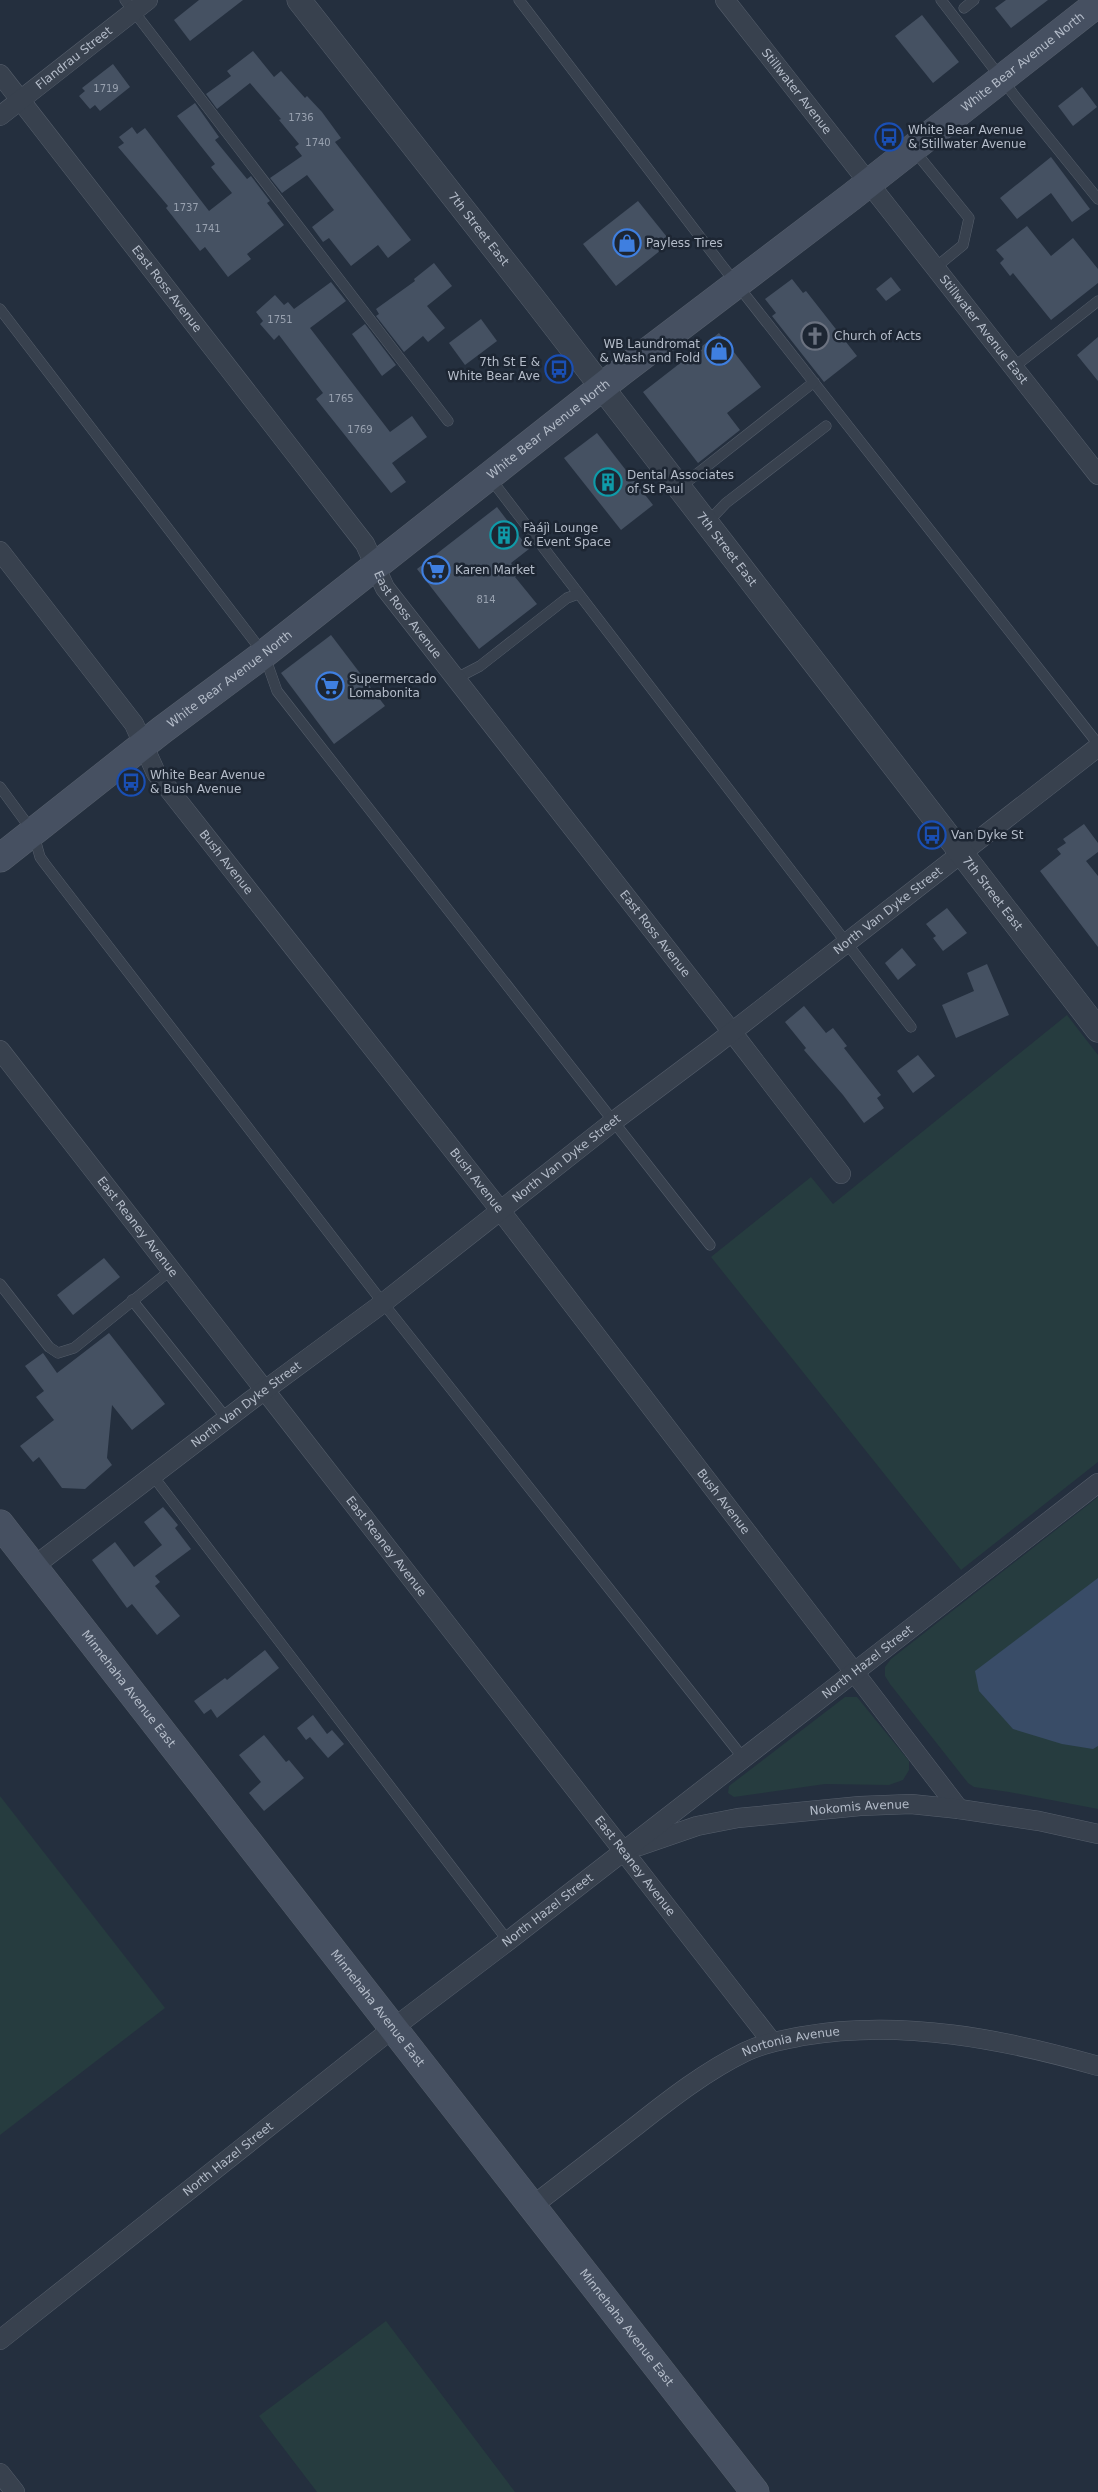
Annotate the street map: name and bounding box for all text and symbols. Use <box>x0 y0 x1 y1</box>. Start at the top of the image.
street label: White Bear Avenue North <box>958 9 1087 115</box>
street label: Flandrau Street <box>33 24 115 92</box>
street label: Stillwater Avenue <box>759 46 835 137</box>
house number: 1719 <box>93 83 119 94</box>
house number: 1736 <box>288 112 314 123</box>
bus stop icon: White Bear Avenue & Stillwater Avenue <box>874 122 904 152</box>
place label: White Bear Avenue & Stillwater Avenue <box>908 123 1026 151</box>
house number: 1740 <box>305 137 331 148</box>
street label: 7th Street East <box>445 189 512 269</box>
house number: 1737 <box>173 202 199 213</box>
house number: 1741 <box>195 223 221 234</box>
shop icon: Payless Tires <box>612 228 642 258</box>
place label: Payless Tires <box>646 236 723 250</box>
street label: East Ross Avenue <box>129 243 205 335</box>
street label: Stillwater Avenue East <box>937 272 1031 387</box>
house number: 1751 <box>267 314 293 325</box>
church icon: Church of Acts <box>800 321 830 351</box>
place label: Church of Acts <box>834 329 921 343</box>
shop icon: WB Laundromat & Wash and Fold <box>704 336 734 366</box>
place label: WB Laundromat & Wash and Fold <box>600 337 700 365</box>
bus stop icon: 7th St E & White Bear Ave <box>544 354 574 384</box>
place label: 7th St E & White Bear Ave <box>448 355 540 383</box>
street label: White Bear Avenue North <box>484 377 613 482</box>
house number: 1765 <box>328 393 354 404</box>
house number: 1769 <box>347 424 373 435</box>
building icon: Dental Associates of St Paul <box>593 467 623 497</box>
place label: Dental Associates of St Paul <box>627 468 734 496</box>
street label: 7th Street East <box>694 509 760 589</box>
building icon: Fàájì Lounge & Event Space <box>489 520 519 550</box>
place label: Fàájì Lounge & Event Space <box>523 521 611 549</box>
supermarket icon: Karen Market <box>421 555 451 585</box>
place label: Karen Market <box>455 563 535 577</box>
street label: East Ross Avenue <box>371 568 444 661</box>
house number: 814 <box>476 594 496 605</box>
street label: White Bear Avenue North <box>164 628 295 731</box>
supermarket icon: Supermercado Lomabonita <box>315 671 345 701</box>
place label: Supermercado Lomabonita <box>349 672 437 700</box>
bus stop icon: White Bear Avenue & Bush Avenue <box>116 767 146 797</box>
place label: White Bear Avenue & Bush Avenue <box>150 768 265 796</box>
bus stop icon: Van Dyke St <box>917 820 947 850</box>
street label: Bush Avenue <box>197 827 256 897</box>
place label: Van Dyke St <box>951 828 1024 842</box>
street label: 7th Street East <box>959 853 1026 934</box>
street label: North Van Dyke Street <box>831 864 945 957</box>
street label: East Ross Avenue <box>617 888 693 980</box>
street label: North Van Dyke Street <box>509 1111 624 1205</box>
street label: Bush Avenue <box>447 1145 506 1215</box>
street label: East Reaney Avenue <box>94 1174 181 1280</box>
street label: North Van Dyke Street <box>188 1359 304 1450</box>
street label: Bush Avenue <box>694 1466 753 1537</box>
street label: East Reaney Avenue <box>343 1494 430 1599</box>
street label: North Hazel Street <box>819 1622 916 1702</box>
street label: Minnehaha Avenue East <box>79 1628 179 1750</box>
street label: Nokomis Avenue <box>809 1797 910 1818</box>
street label: East Reaney Avenue <box>592 1813 678 1919</box>
street label: North Hazel Street <box>499 1871 596 1950</box>
street label: Minnehaha Avenue East <box>328 1947 428 2070</box>
street label: Nortonia Avenue <box>740 2024 840 2059</box>
street label: North Hazel Street <box>180 2119 276 2199</box>
street label: Minnehaha Avenue East <box>577 2266 677 2389</box>

